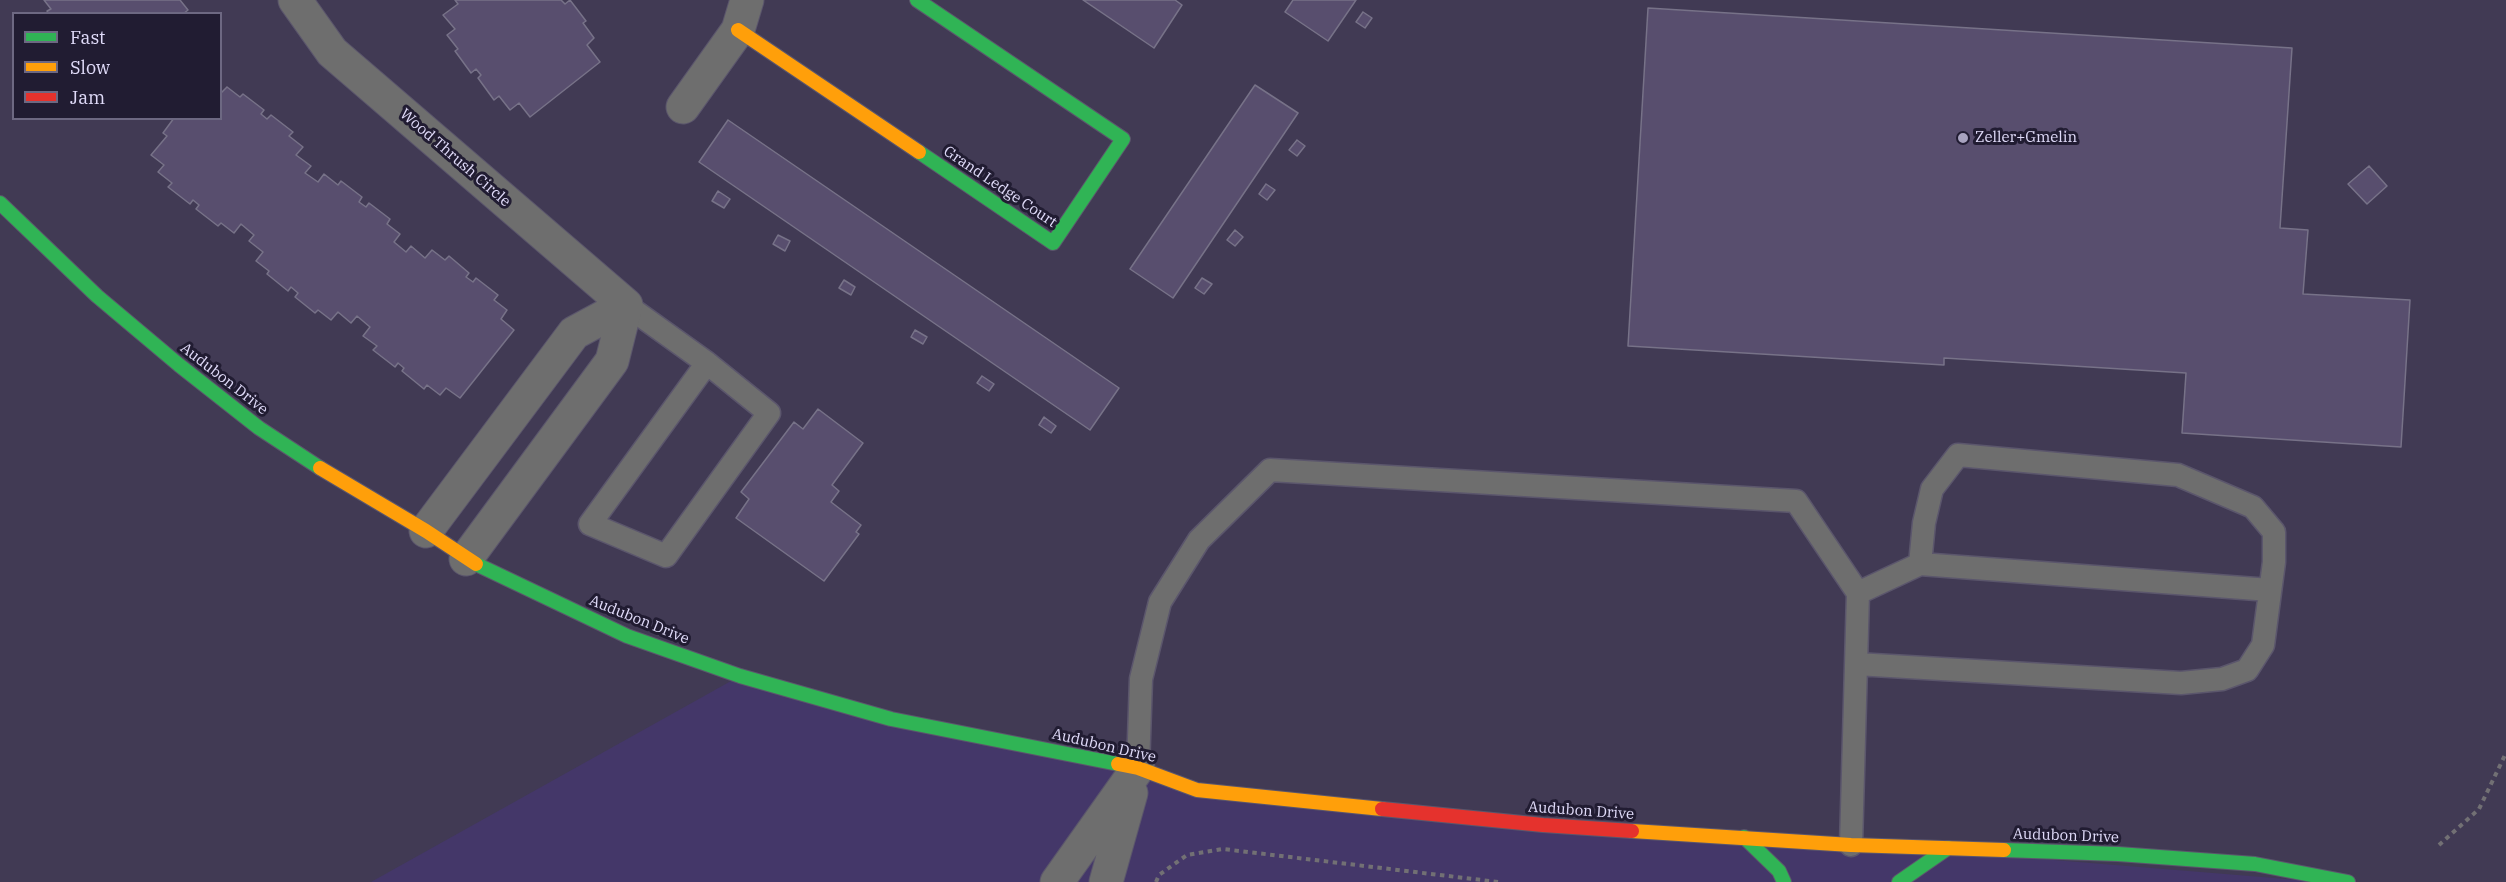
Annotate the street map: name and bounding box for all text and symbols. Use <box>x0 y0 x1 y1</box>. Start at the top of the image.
legend <box>12 12 222 120</box>
text: Fast <box>70 26 105 49</box>
text: Slow <box>70 56 110 79</box>
text: Jam <box>70 86 105 109</box>
street label: Wood Thrush Circle <box>396 105 514 211</box>
place label: Zeller+Gmelin <box>1975 129 2077 147</box>
marker: Zeller+Gmelin <box>1956 131 1970 145</box>
street label: Grand Ledge Court <box>940 142 1060 232</box>
street label: Audubon Drive <box>177 339 271 419</box>
street label: Audubon Drive <box>586 592 692 648</box>
street label: Audubon Drive <box>1050 725 1158 767</box>
street label: Audubon Drive <box>1527 798 1635 824</box>
street label: Audubon Drive <box>2013 825 2119 847</box>

